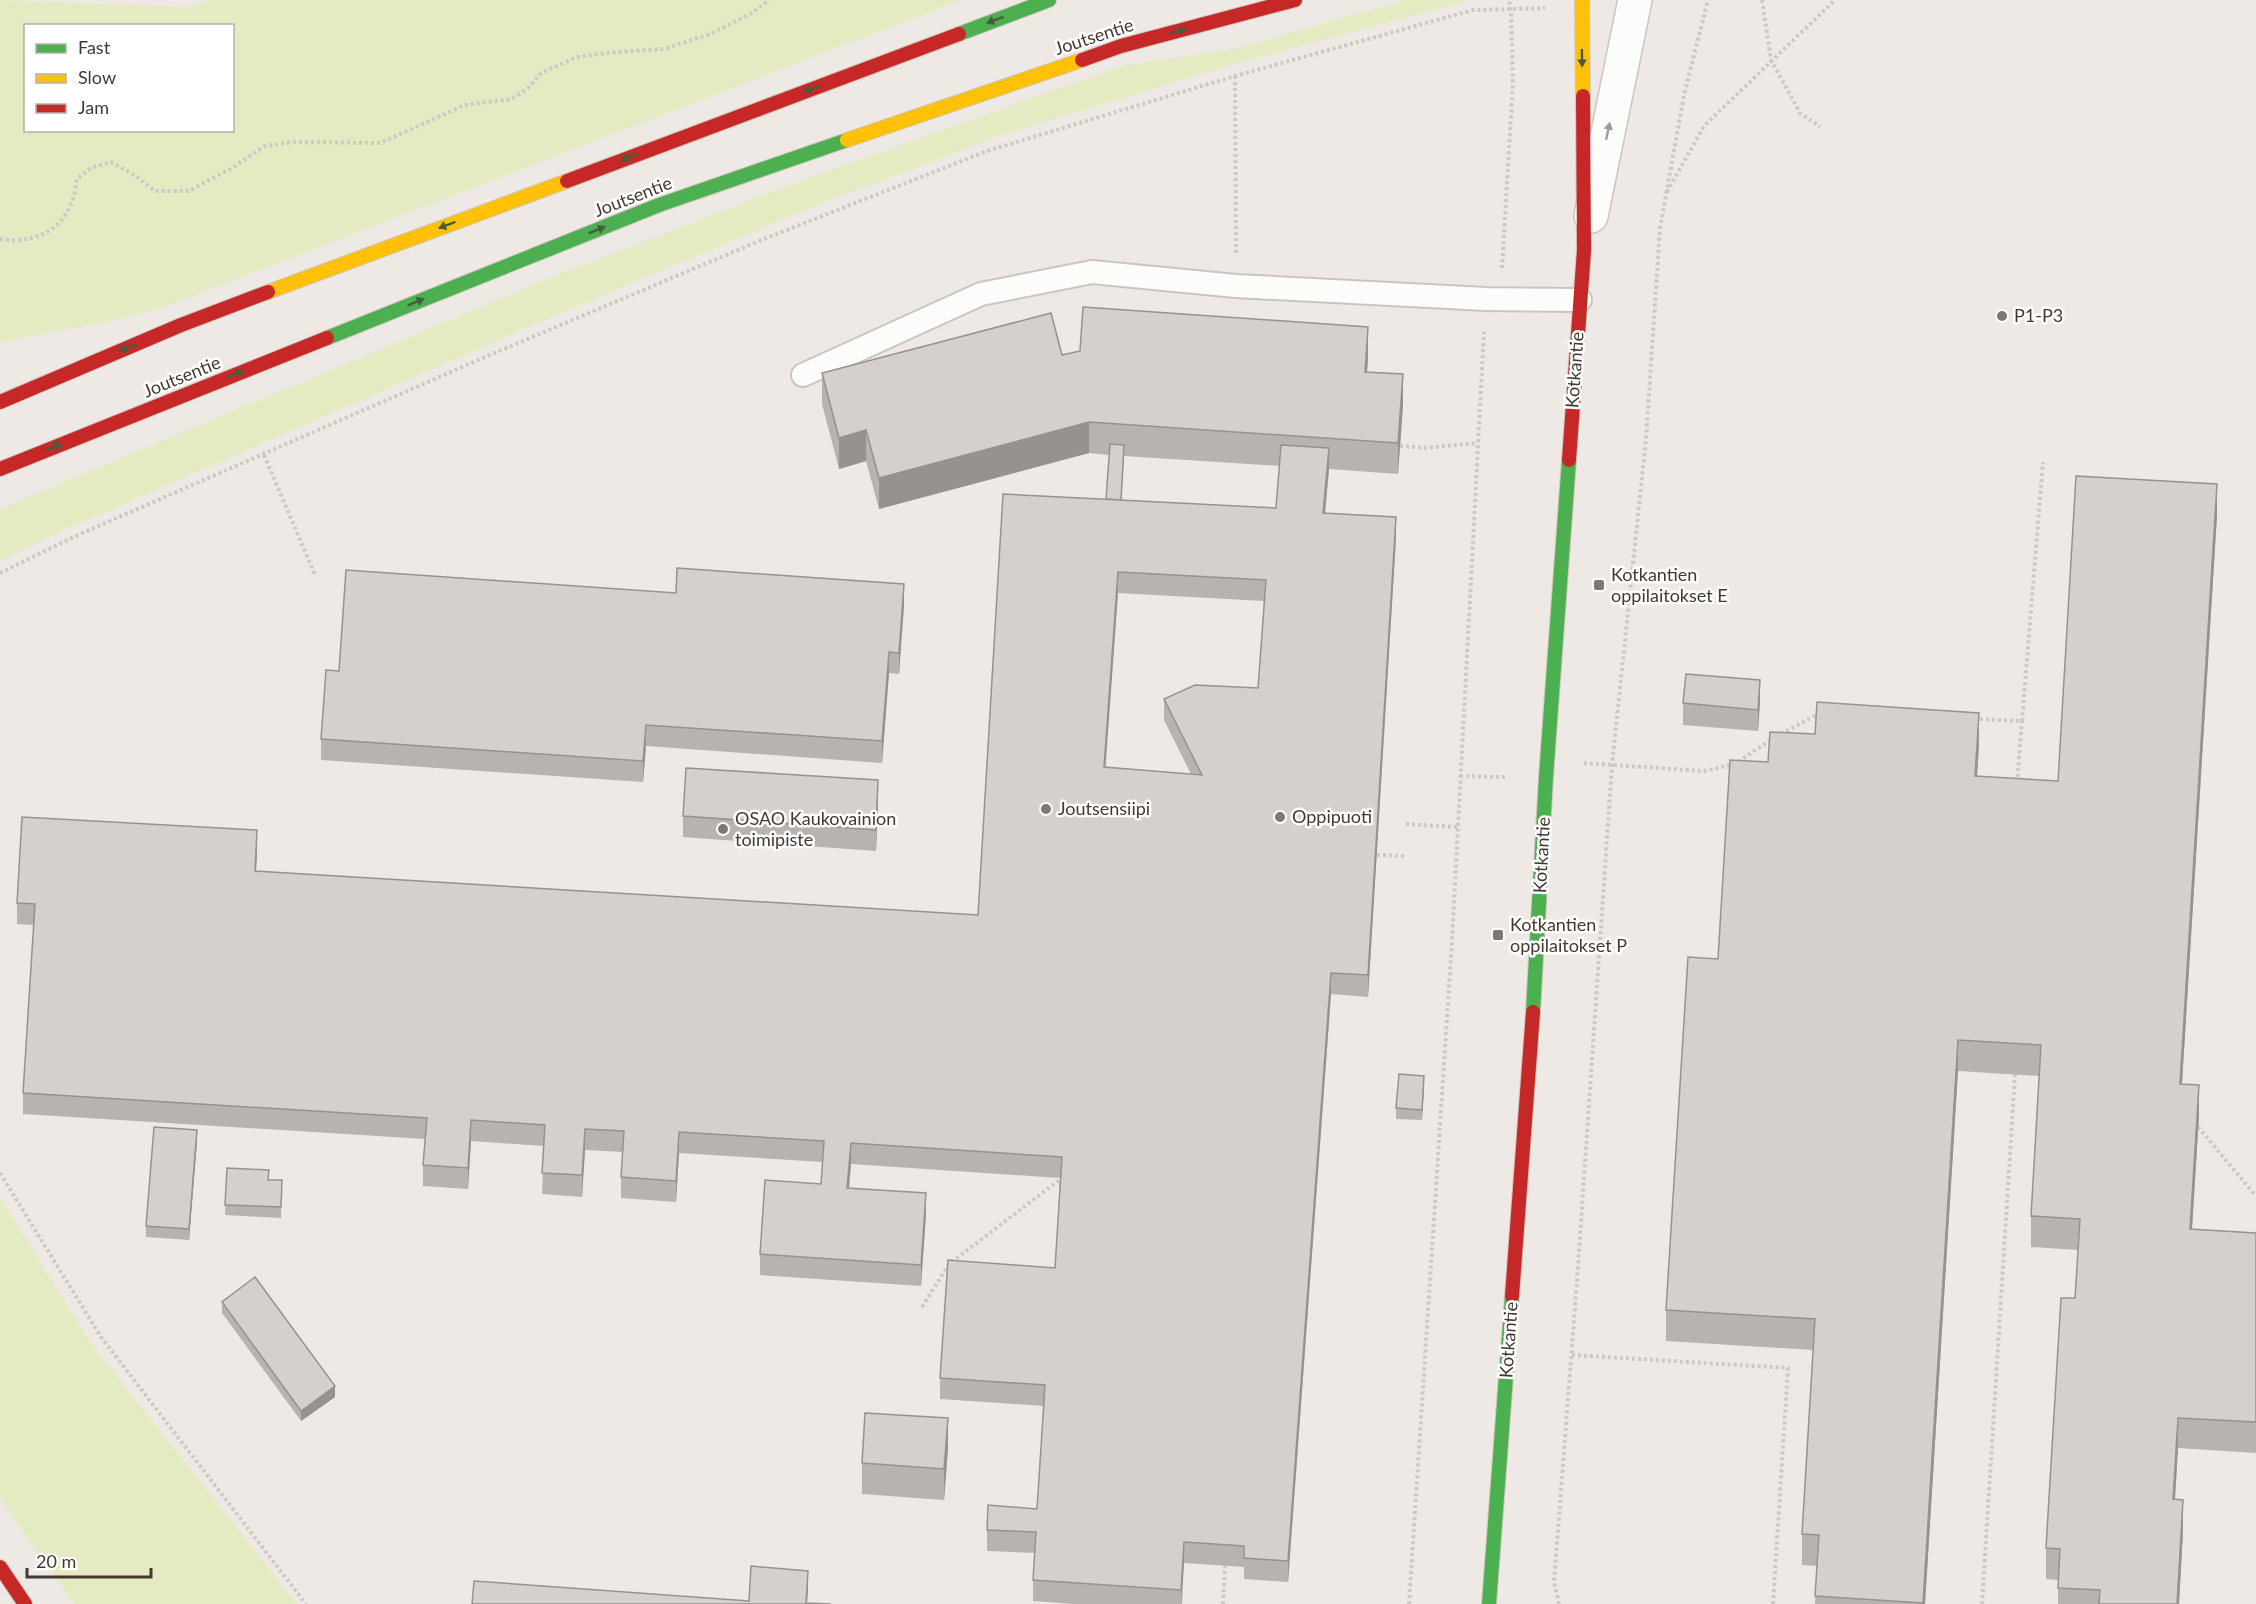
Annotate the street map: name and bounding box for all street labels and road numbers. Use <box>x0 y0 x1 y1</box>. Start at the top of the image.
street label: Joutsentie <box>1051 13 1136 59</box>
street label: Joutsentie <box>591 171 675 221</box>
street label: Kotkantie <box>1560 331 1588 409</box>
street label: Joutsentie <box>140 351 224 402</box>
street label: Kotkantie <box>1528 816 1554 894</box>
street label: Kotkantie <box>1494 1301 1522 1379</box>

